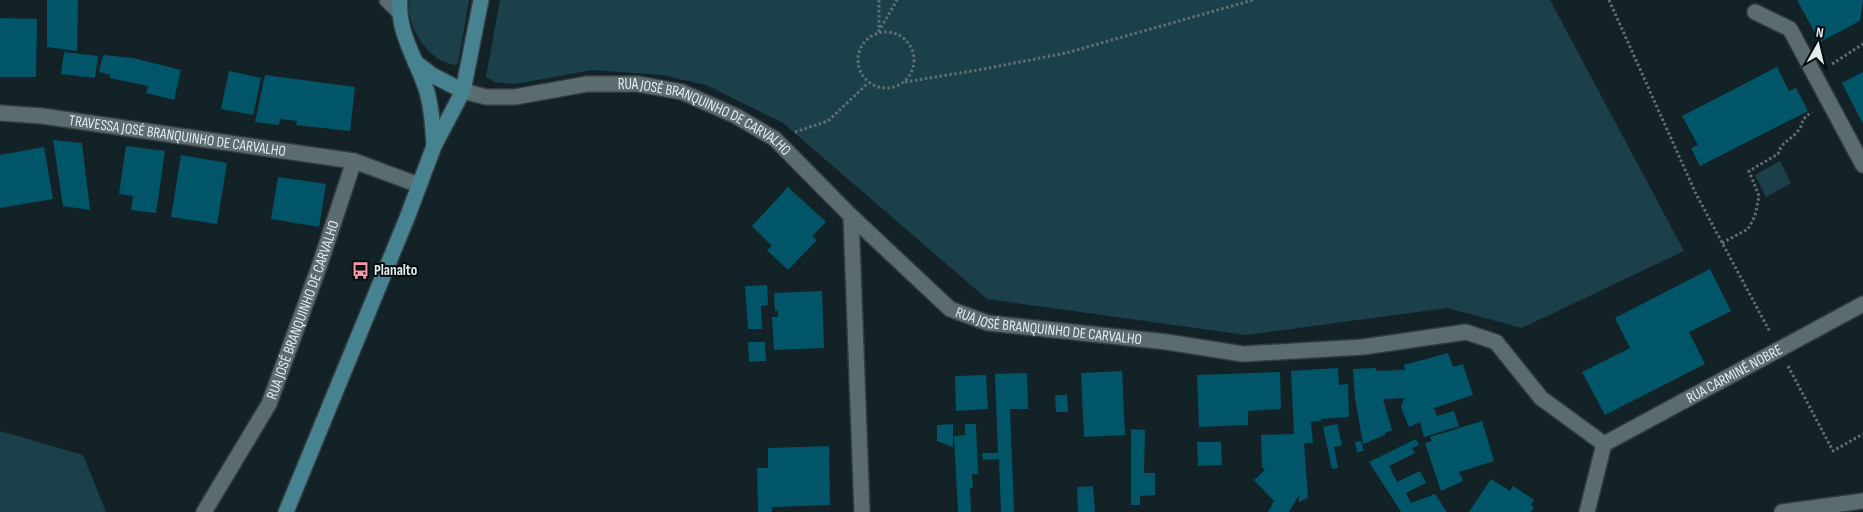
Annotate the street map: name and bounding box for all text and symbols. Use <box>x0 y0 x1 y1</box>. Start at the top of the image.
north arrow <box>1793 20 1843 70</box>
text: N <box>1815 24 1825 42</box>
street label: RUA JOSÉ BRANQUINHO DE CARVALHO <box>618 75 795 160</box>
street label: TRAVESSA JOSÉ BRANQUINHO DE CARVALHO <box>68 111 287 161</box>
street label: RUA JOSÉ BRANQUINHO DE CARVALHO <box>262 218 344 402</box>
bus stop icon: Planalto <box>350 260 370 280</box>
place label: Planalto <box>374 261 417 280</box>
street label: RUA JOSÉ BRANQUINHO DE CARVALHO <box>953 303 1143 349</box>
street label: RUA CARMINÉ NOBRE <box>1683 340 1786 408</box>

